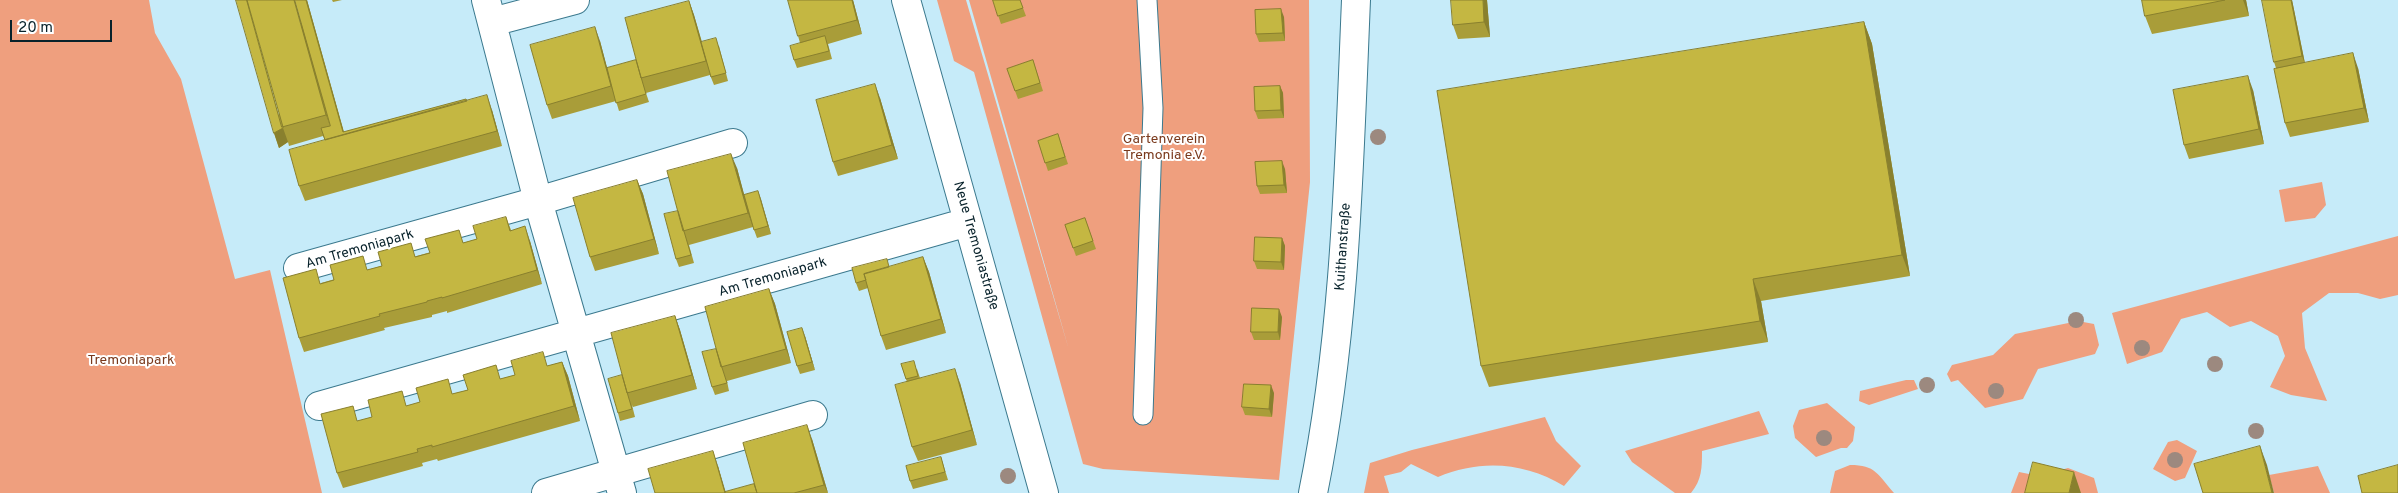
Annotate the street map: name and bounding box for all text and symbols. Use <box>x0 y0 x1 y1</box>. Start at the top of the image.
scale bar <box>12 10 115 42</box>
text: 20 m <box>18 19 53 38</box>
park label: Gartenverein Tremonia e.V. <box>1123 132 1205 164</box>
street label: Neue Tremoniastraße <box>949 180 1001 312</box>
street label: Kuithanstraße <box>1333 203 1355 291</box>
street label: Am Tremoniapark <box>304 227 416 273</box>
street label: Am Tremoniapark <box>717 255 829 301</box>
park label: Tremoniapark <box>88 353 174 369</box>

